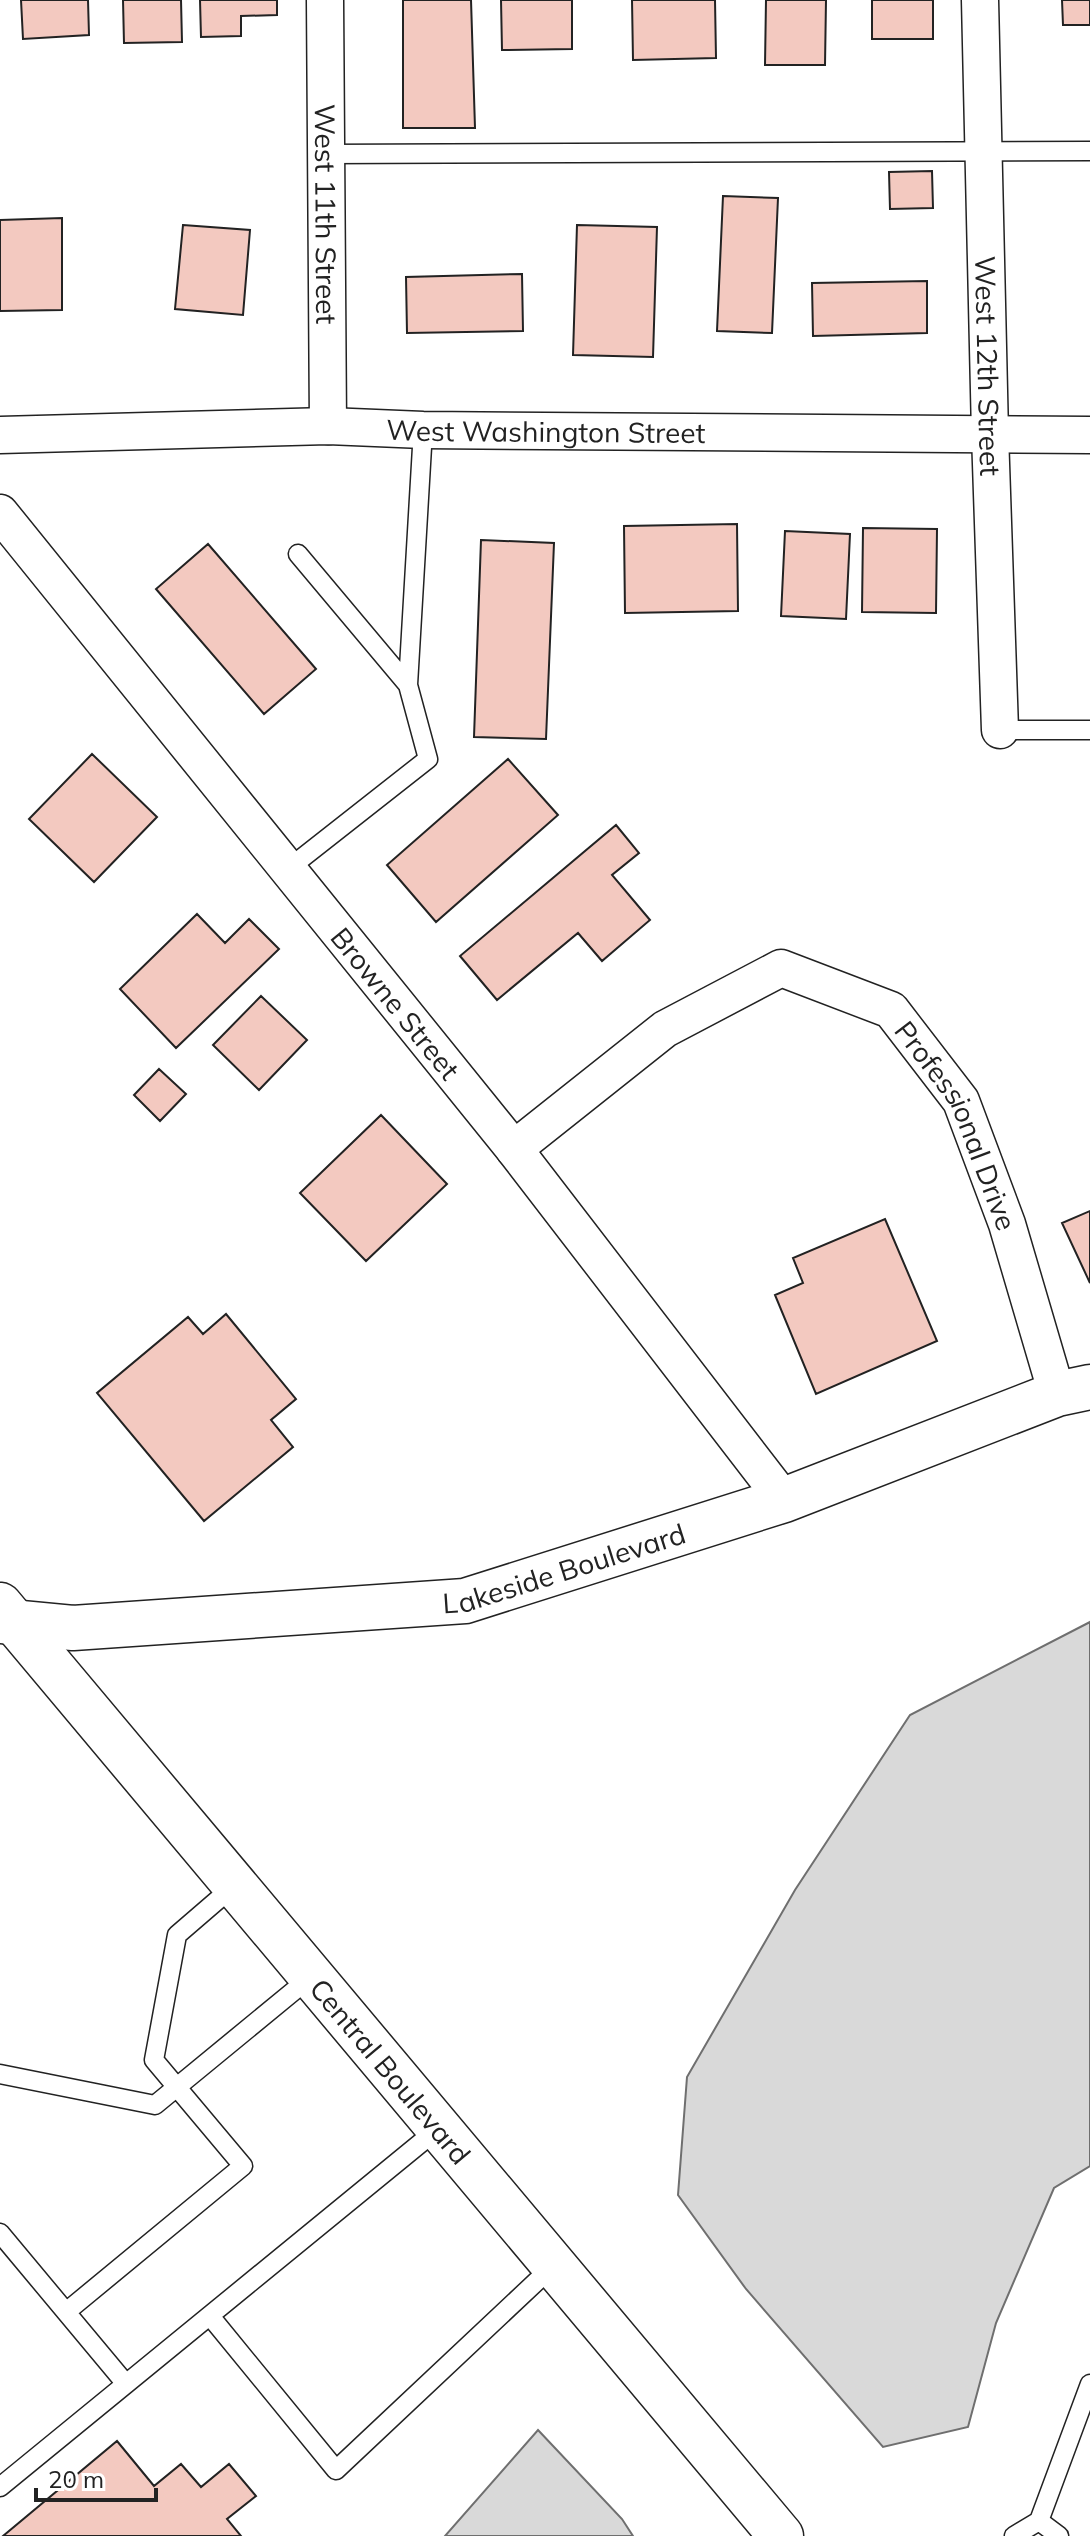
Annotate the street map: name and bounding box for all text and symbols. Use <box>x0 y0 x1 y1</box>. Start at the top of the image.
street label: West 11th Street <box>308 104 345 324</box>
street label: West 12th Street <box>968 255 1009 477</box>
street label: West Washington Street <box>386 411 706 450</box>
street label: Browne Street <box>324 920 468 1086</box>
street label: Professional Drive <box>888 1013 1025 1235</box>
street label: Lakeside Boulevard <box>441 1515 690 1620</box>
street label: Central Boulevard <box>303 1971 479 2171</box>
scale bar <box>36 2452 156 2502</box>
text: 20 m <box>48 2464 104 2494</box>

